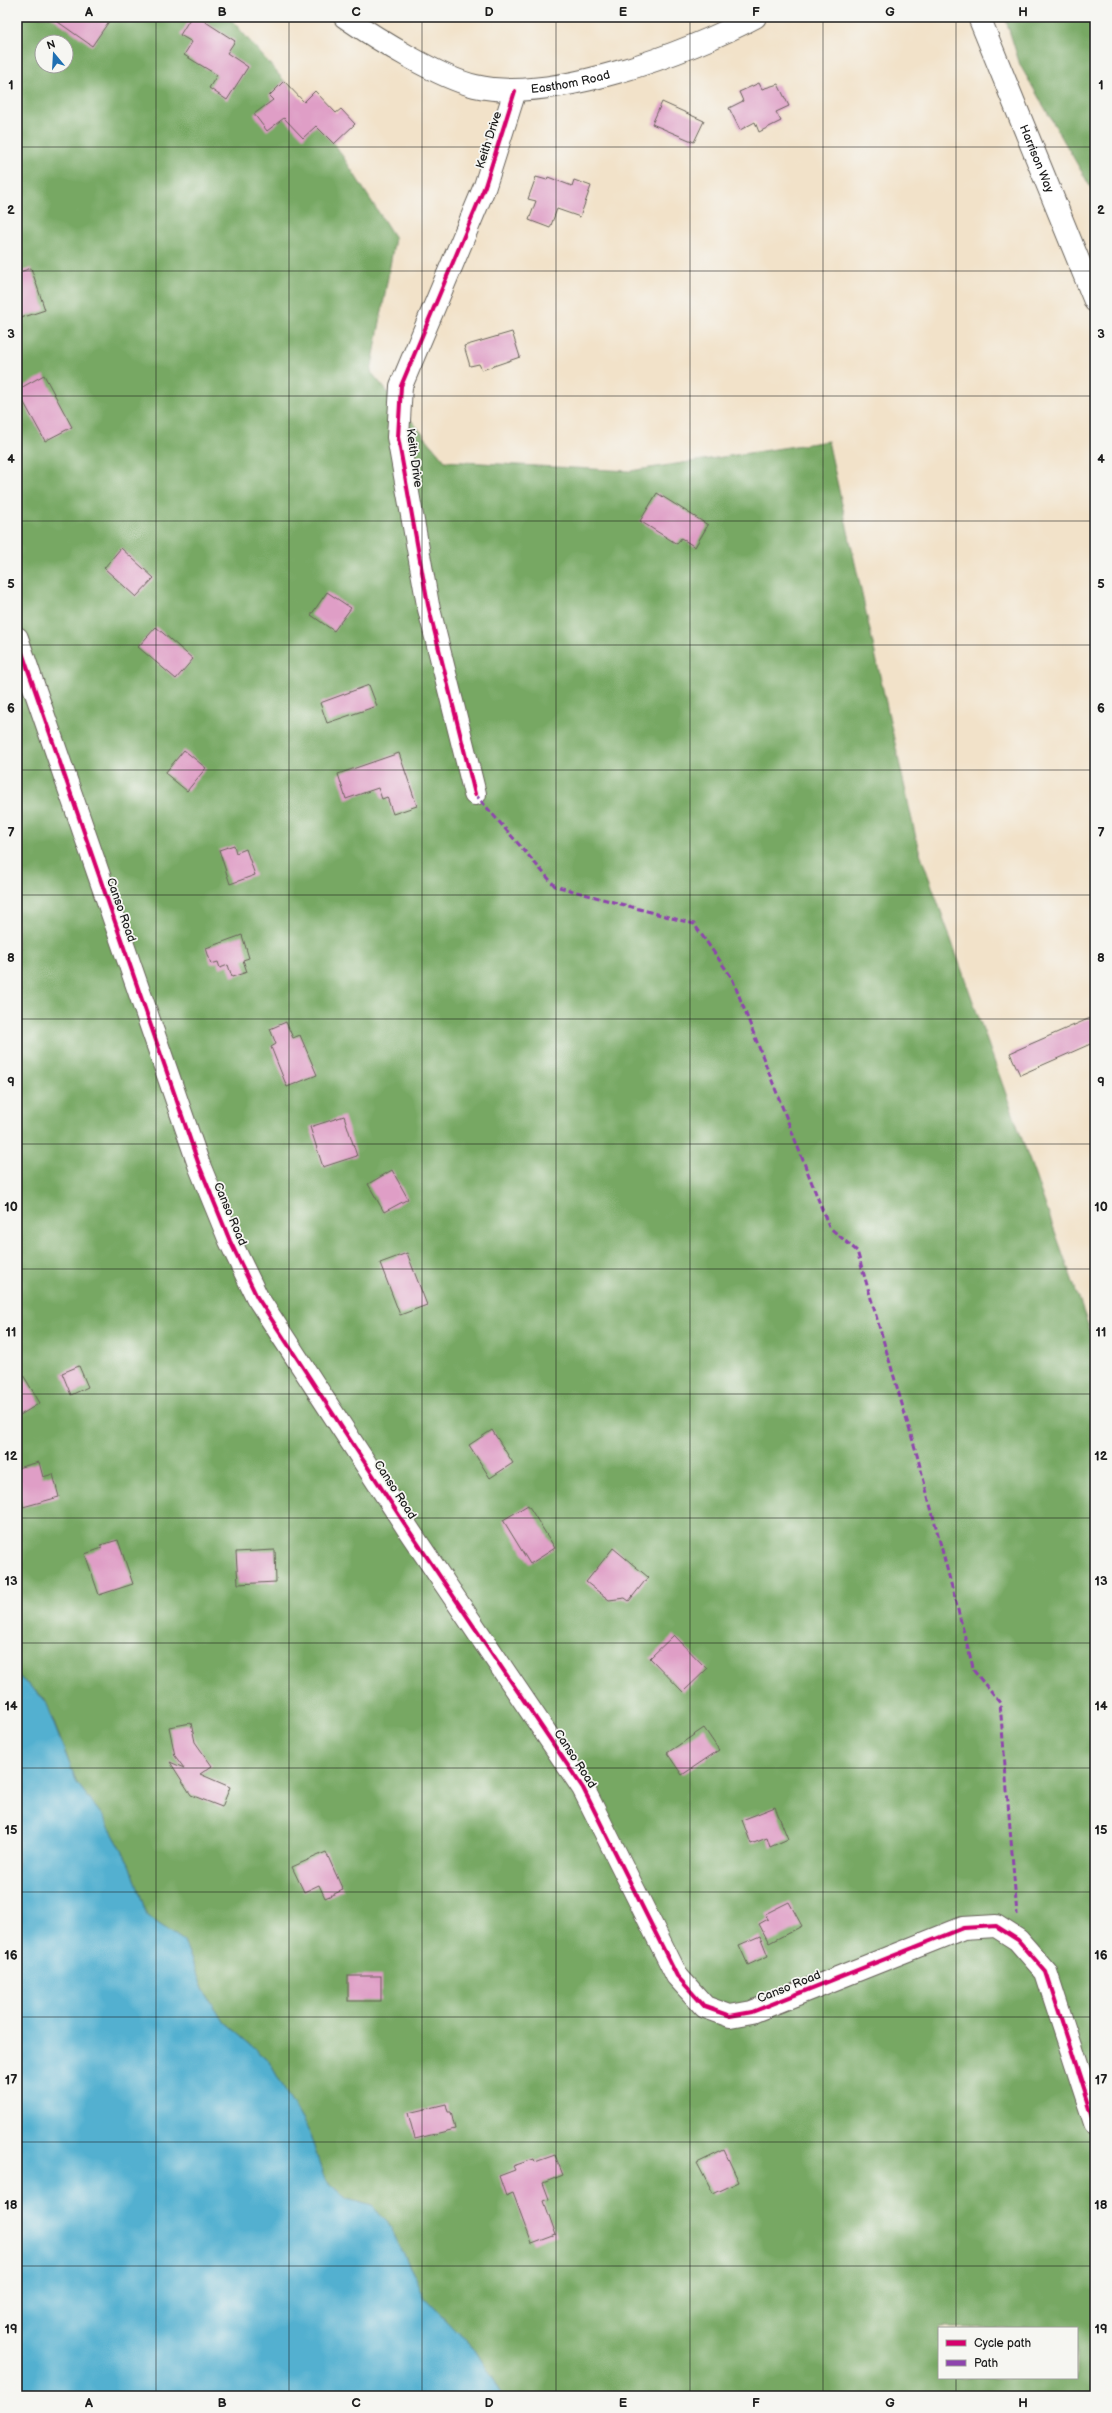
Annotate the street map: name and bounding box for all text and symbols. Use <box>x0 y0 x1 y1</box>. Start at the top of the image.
text: A <box>84 4 93 20</box>
text: B <box>217 4 227 20</box>
text: C <box>351 4 361 20</box>
text: D <box>484 4 494 20</box>
text: E <box>619 4 628 20</box>
text: F <box>752 4 760 20</box>
text: G <box>885 4 895 20</box>
text: H <box>1018 4 1028 20</box>
north arrow <box>34 34 74 74</box>
text: N <box>45 38 57 52</box>
street label: Easthom Road <box>530 67 612 96</box>
text: 1 <box>8 77 14 93</box>
text: 1 <box>1098 77 1104 93</box>
street label: Keith Drive <box>473 109 505 171</box>
street label: Harrison Way <box>1016 123 1058 195</box>
text: 2 <box>7 202 15 218</box>
text: 2 <box>1097 202 1105 218</box>
text: 3 <box>7 326 15 342</box>
text: 3 <box>1097 326 1105 342</box>
street label: Keith Drive <box>402 428 426 488</box>
text: 4 <box>7 451 15 467</box>
text: 4 <box>1097 451 1105 467</box>
text: 5 <box>7 576 15 592</box>
text: 5 <box>1097 576 1105 592</box>
text: 6 <box>7 700 15 716</box>
text: 6 <box>1097 700 1105 716</box>
text: 7 <box>7 825 15 841</box>
text: 7 <box>1097 825 1105 841</box>
street label: Canso Road <box>103 876 139 944</box>
text: 8 <box>7 950 15 966</box>
text: 8 <box>1097 950 1105 966</box>
text: 9 <box>7 1074 15 1090</box>
text: 9 <box>1097 1074 1105 1090</box>
street label: Canso Road <box>210 1180 250 1248</box>
text: 10 <box>4 1199 18 1215</box>
text: 10 <box>1094 1199 1108 1215</box>
text: 11 <box>6 1324 16 1340</box>
text: 11 <box>1096 1324 1106 1340</box>
text: 12 <box>4 1448 18 1464</box>
text: 12 <box>1094 1448 1108 1464</box>
street label: Canso Road <box>370 1458 420 1522</box>
text: 13 <box>4 1573 18 1589</box>
text: 13 <box>1094 1573 1108 1589</box>
text: 14 <box>4 1698 18 1714</box>
text: 14 <box>1094 1698 1108 1714</box>
street label: Canso Road <box>550 1727 600 1791</box>
text: 15 <box>5 1822 18 1838</box>
text: 15 <box>1095 1822 1108 1838</box>
text: 16 <box>4 1947 18 1963</box>
text: 16 <box>1094 1947 1108 1963</box>
street label: Canso Road <box>755 1967 823 2007</box>
text: 17 <box>5 2072 17 2088</box>
text: 17 <box>1095 2072 1107 2088</box>
text: 18 <box>4 2197 18 2213</box>
text: 18 <box>1094 2197 1108 2213</box>
text: 19 <box>4 2321 18 2337</box>
text: 19 <box>1094 2321 1108 2337</box>
legend <box>938 2327 1078 2379</box>
text: Cycle path <box>974 2336 1031 2351</box>
text: Path <box>974 2356 999 2371</box>
text: A <box>84 2395 93 2411</box>
text: B <box>217 2395 227 2411</box>
text: C <box>351 2395 361 2411</box>
text: D <box>484 2395 494 2411</box>
text: E <box>619 2395 628 2411</box>
text: F <box>752 2395 760 2411</box>
text: G <box>885 2395 895 2411</box>
text: H <box>1018 2395 1028 2411</box>

